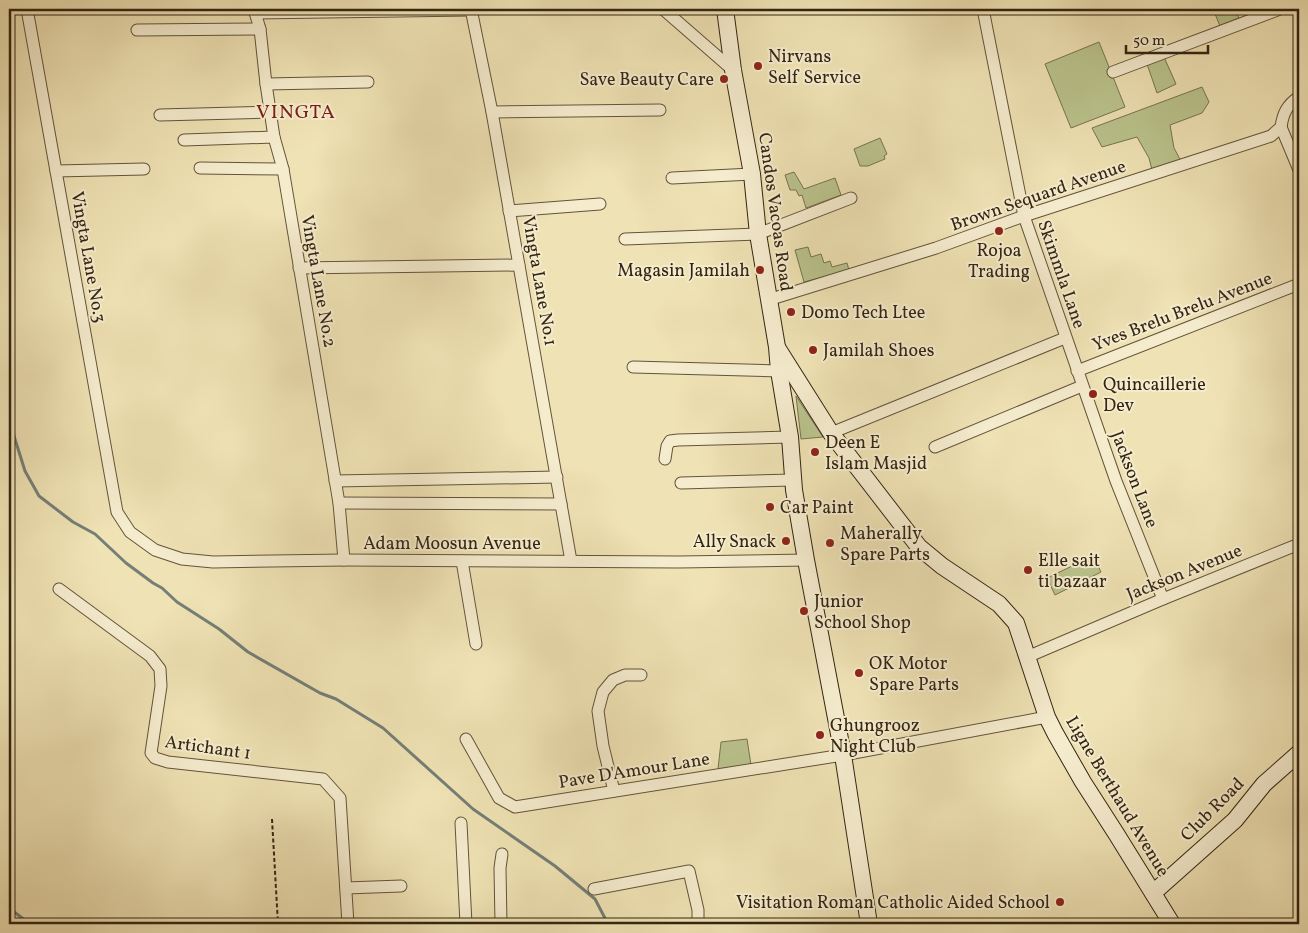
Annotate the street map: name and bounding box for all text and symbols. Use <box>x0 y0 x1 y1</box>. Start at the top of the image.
scale bar <box>1126 22 1208 54</box>
text: 50 m <box>1133 31 1165 52</box>
place label: Nirvans Self Service <box>768 45 861 91</box>
marker: Nirvans Self Service <box>752 60 764 72</box>
place label: Save Beauty Care <box>579 68 714 93</box>
marker: Save Beauty Care <box>718 73 730 85</box>
district label: VINGTA <box>256 99 336 127</box>
street label: Candos Vacoas Road <box>751 131 798 293</box>
street label: Brown Sequard Avenue <box>947 155 1130 238</box>
street label: Vingta Lane No.3 <box>64 190 111 325</box>
street label: Vingta Lane No.2 <box>294 213 341 350</box>
street label: Vingta Lane No.1 <box>515 214 562 348</box>
street label: Skimmla Lane <box>1030 217 1091 332</box>
marker: Rojoa Trading <box>993 225 1005 237</box>
place label: Rojoa Trading <box>968 239 1030 285</box>
place label: Magasin Jamilah <box>617 259 750 284</box>
marker: Magasin Jamilah <box>754 264 766 276</box>
street label: Yves Brelu Brelu Avenue <box>1089 267 1276 358</box>
place label: Domo Tech Ltee <box>801 301 925 326</box>
marker: Domo Tech Ltee <box>785 306 797 318</box>
place label: Jamilah Shoes <box>823 339 934 364</box>
marker: Jamilah Shoes <box>807 344 819 356</box>
place label: Quincaillerie Dev <box>1103 373 1206 419</box>
marker: Quincaillerie Dev <box>1087 388 1099 400</box>
street label: Jackson Lane <box>1104 427 1164 532</box>
place label: Deen E Islam Masjid <box>825 431 927 477</box>
marker: Deen E Islam Masjid <box>809 446 821 458</box>
place label: Car Paint <box>780 496 854 521</box>
marker: Car Paint <box>764 501 776 513</box>
place label: Maherally Spare Parts <box>840 522 930 568</box>
place label: Ally Snack <box>693 530 776 555</box>
street label: Adam Moosun Avenue <box>363 532 541 557</box>
marker: Ally Snack <box>780 535 792 547</box>
marker: Maherally Spare Parts <box>824 537 836 549</box>
street label: Jackson Avenue <box>1123 539 1246 608</box>
place label: Elle sait ti bazaar <box>1038 549 1107 595</box>
marker: Elle sait ti bazaar <box>1022 564 1034 576</box>
place label: Junior School Shop <box>814 590 911 636</box>
marker: Junior School Shop <box>798 605 810 617</box>
place label: OK Motor Spare Parts <box>869 652 959 698</box>
marker: OK Motor Spare Parts <box>853 667 865 679</box>
street label: Ligne Berthaud Avenue <box>1059 712 1175 882</box>
place label: Ghungrooz Night Club <box>830 714 920 760</box>
marker: Ghungrooz Night Club <box>814 729 826 741</box>
street label: Artichant 1 <box>163 730 253 767</box>
street label: Pave D'Amour Lane <box>557 747 712 796</box>
street label: Club Road <box>1175 772 1251 848</box>
place label: Visitation Roman Catholic Aided School <box>736 891 1050 916</box>
marker: Visitation Roman Catholic Aided School <box>1054 896 1066 908</box>

